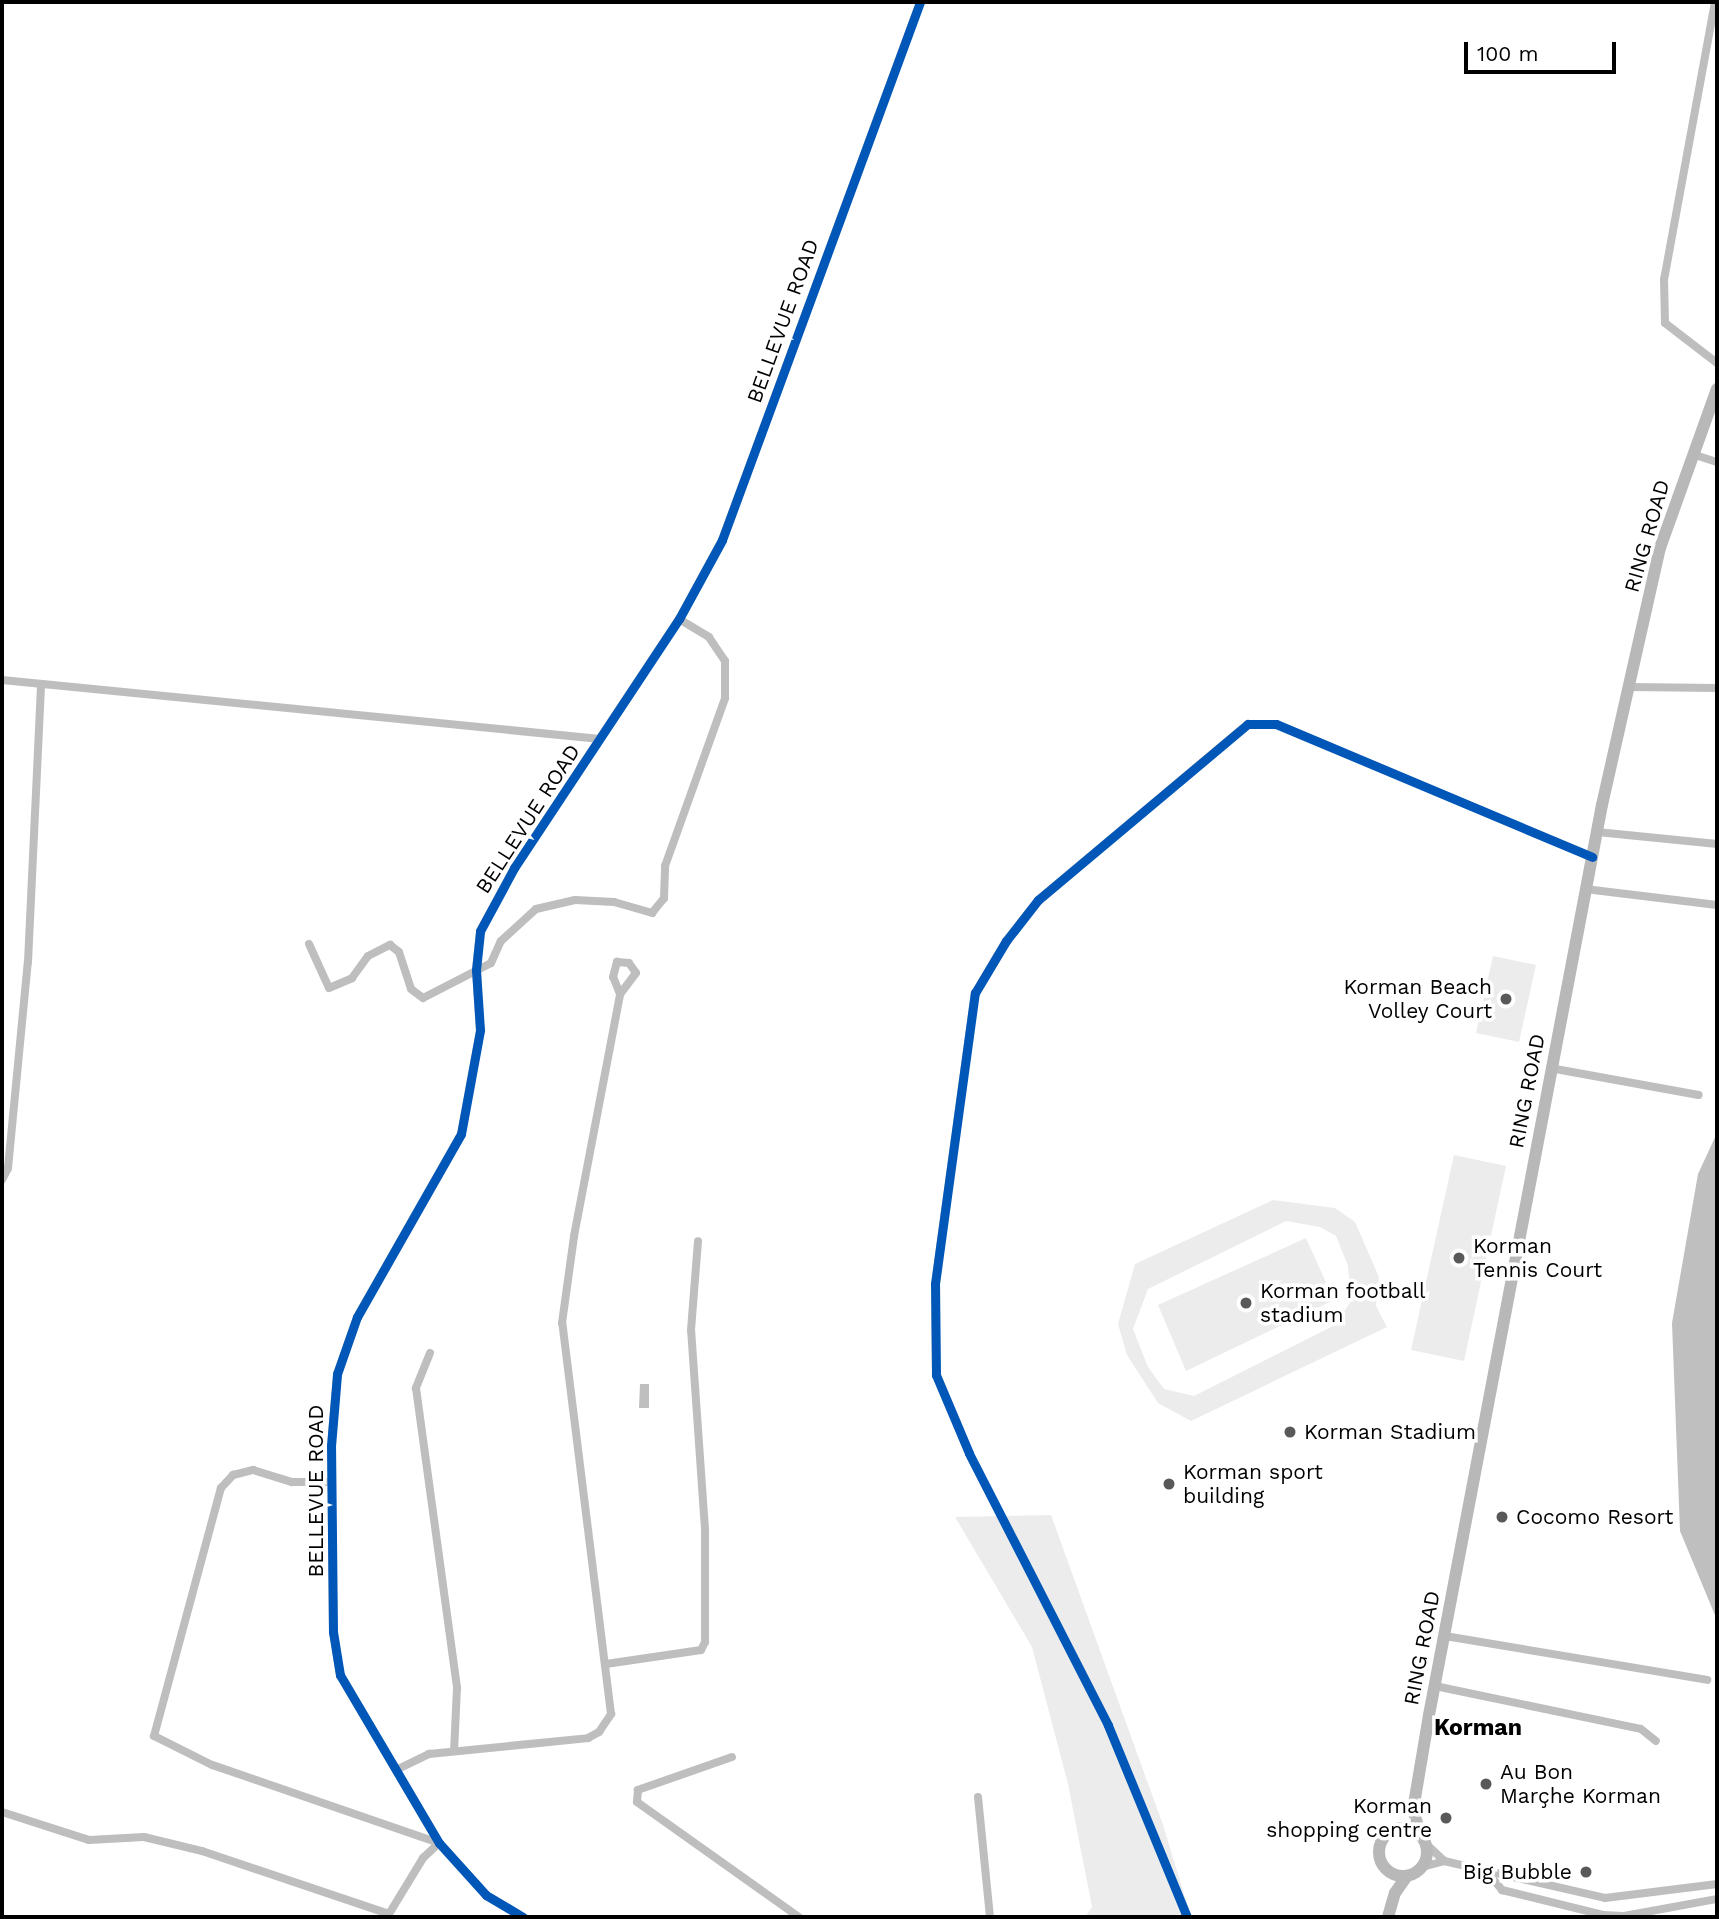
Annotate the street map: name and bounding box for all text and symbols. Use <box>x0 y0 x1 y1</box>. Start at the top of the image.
scale bar <box>1467 28 1619 72</box>
text: 100 m <box>1477 41 1539 66</box>
street label: BELLEVUE ROAD <box>742 236 824 406</box>
street label: RING ROAD <box>1619 477 1675 595</box>
street label: BELLEVUE ROAD <box>470 740 586 898</box>
place label: Korman Beach Volley Court <box>1343 974 1492 1024</box>
marker: Korman Beach Volley Court <box>1498 991 1514 1007</box>
street label: RING ROAD <box>1504 1032 1550 1150</box>
place label: Korman Tennis Court <box>1473 1233 1602 1283</box>
marker: Korman Tennis Court <box>1451 1250 1467 1266</box>
place label: Korman football stadium <box>1260 1278 1426 1328</box>
marker: Korman football stadium <box>1238 1295 1254 1311</box>
street label: BELLEVUE ROAD <box>303 1405 329 1577</box>
place label: Korman Stadium <box>1304 1419 1476 1445</box>
marker: Korman Stadium <box>1282 1424 1298 1440</box>
place label: Korman sport building <box>1183 1459 1323 1509</box>
marker: Korman sport building <box>1161 1476 1177 1492</box>
place label: Cocomo Resort <box>1516 1504 1673 1530</box>
marker: Cocomo Resort <box>1494 1509 1510 1525</box>
street label: RING ROAD <box>1399 1589 1445 1707</box>
district label: Korman <box>1434 1714 1522 1742</box>
place label: Au Bon Marçhe Korman <box>1500 1759 1661 1809</box>
marker: Au Bon Marçhe Korman <box>1478 1776 1494 1792</box>
place label: Korman shopping centre <box>1266 1793 1432 1843</box>
marker: Korman shopping centre <box>1438 1810 1454 1826</box>
place label: Big Bubble <box>1463 1859 1572 1885</box>
marker: Big Bubble <box>1578 1864 1594 1880</box>

